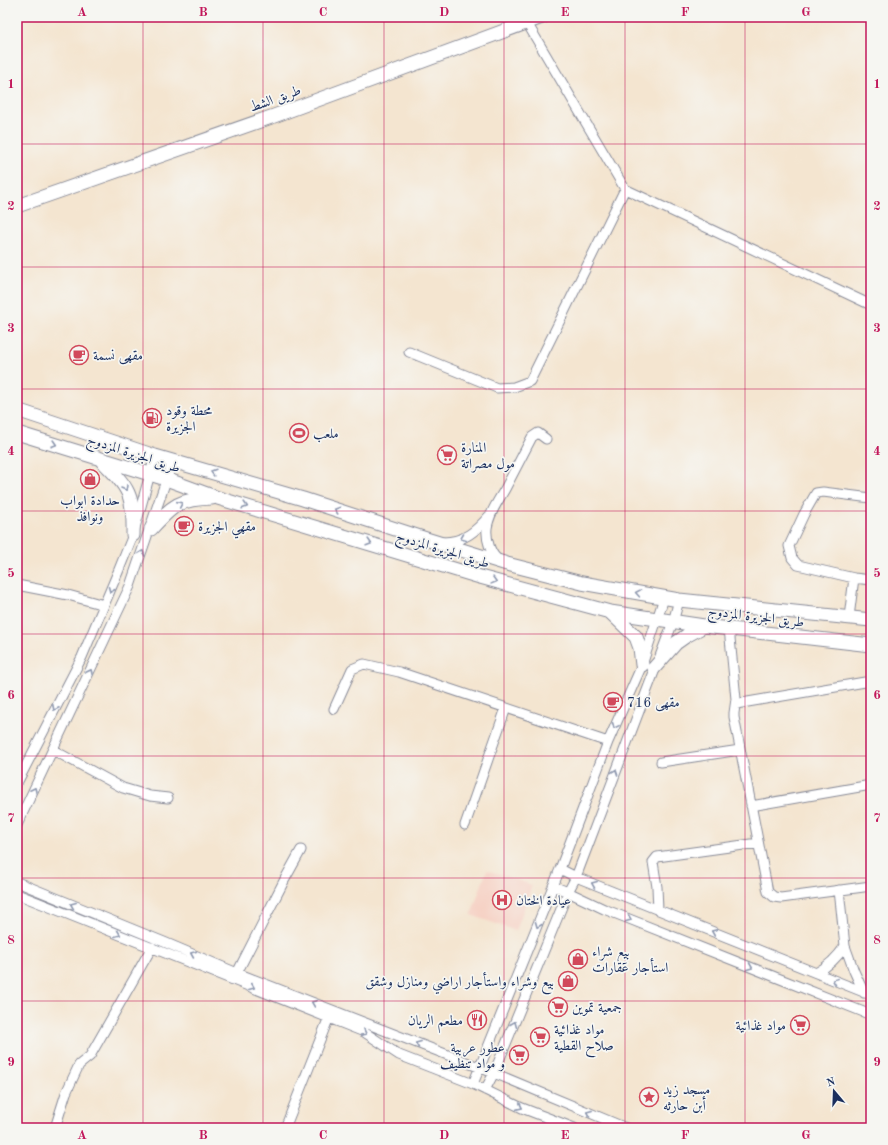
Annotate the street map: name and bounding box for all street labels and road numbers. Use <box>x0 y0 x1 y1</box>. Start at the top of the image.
street label: طريق الشط <box>248 83 303 116</box>
street label: طريق الجزيرة المزدوج <box>84 432 182 480</box>
street label: طريق الجزيرة المزدوج <box>393 529 491 576</box>
street label: طريق الجزيرة المزدوج <box>706 604 805 635</box>

